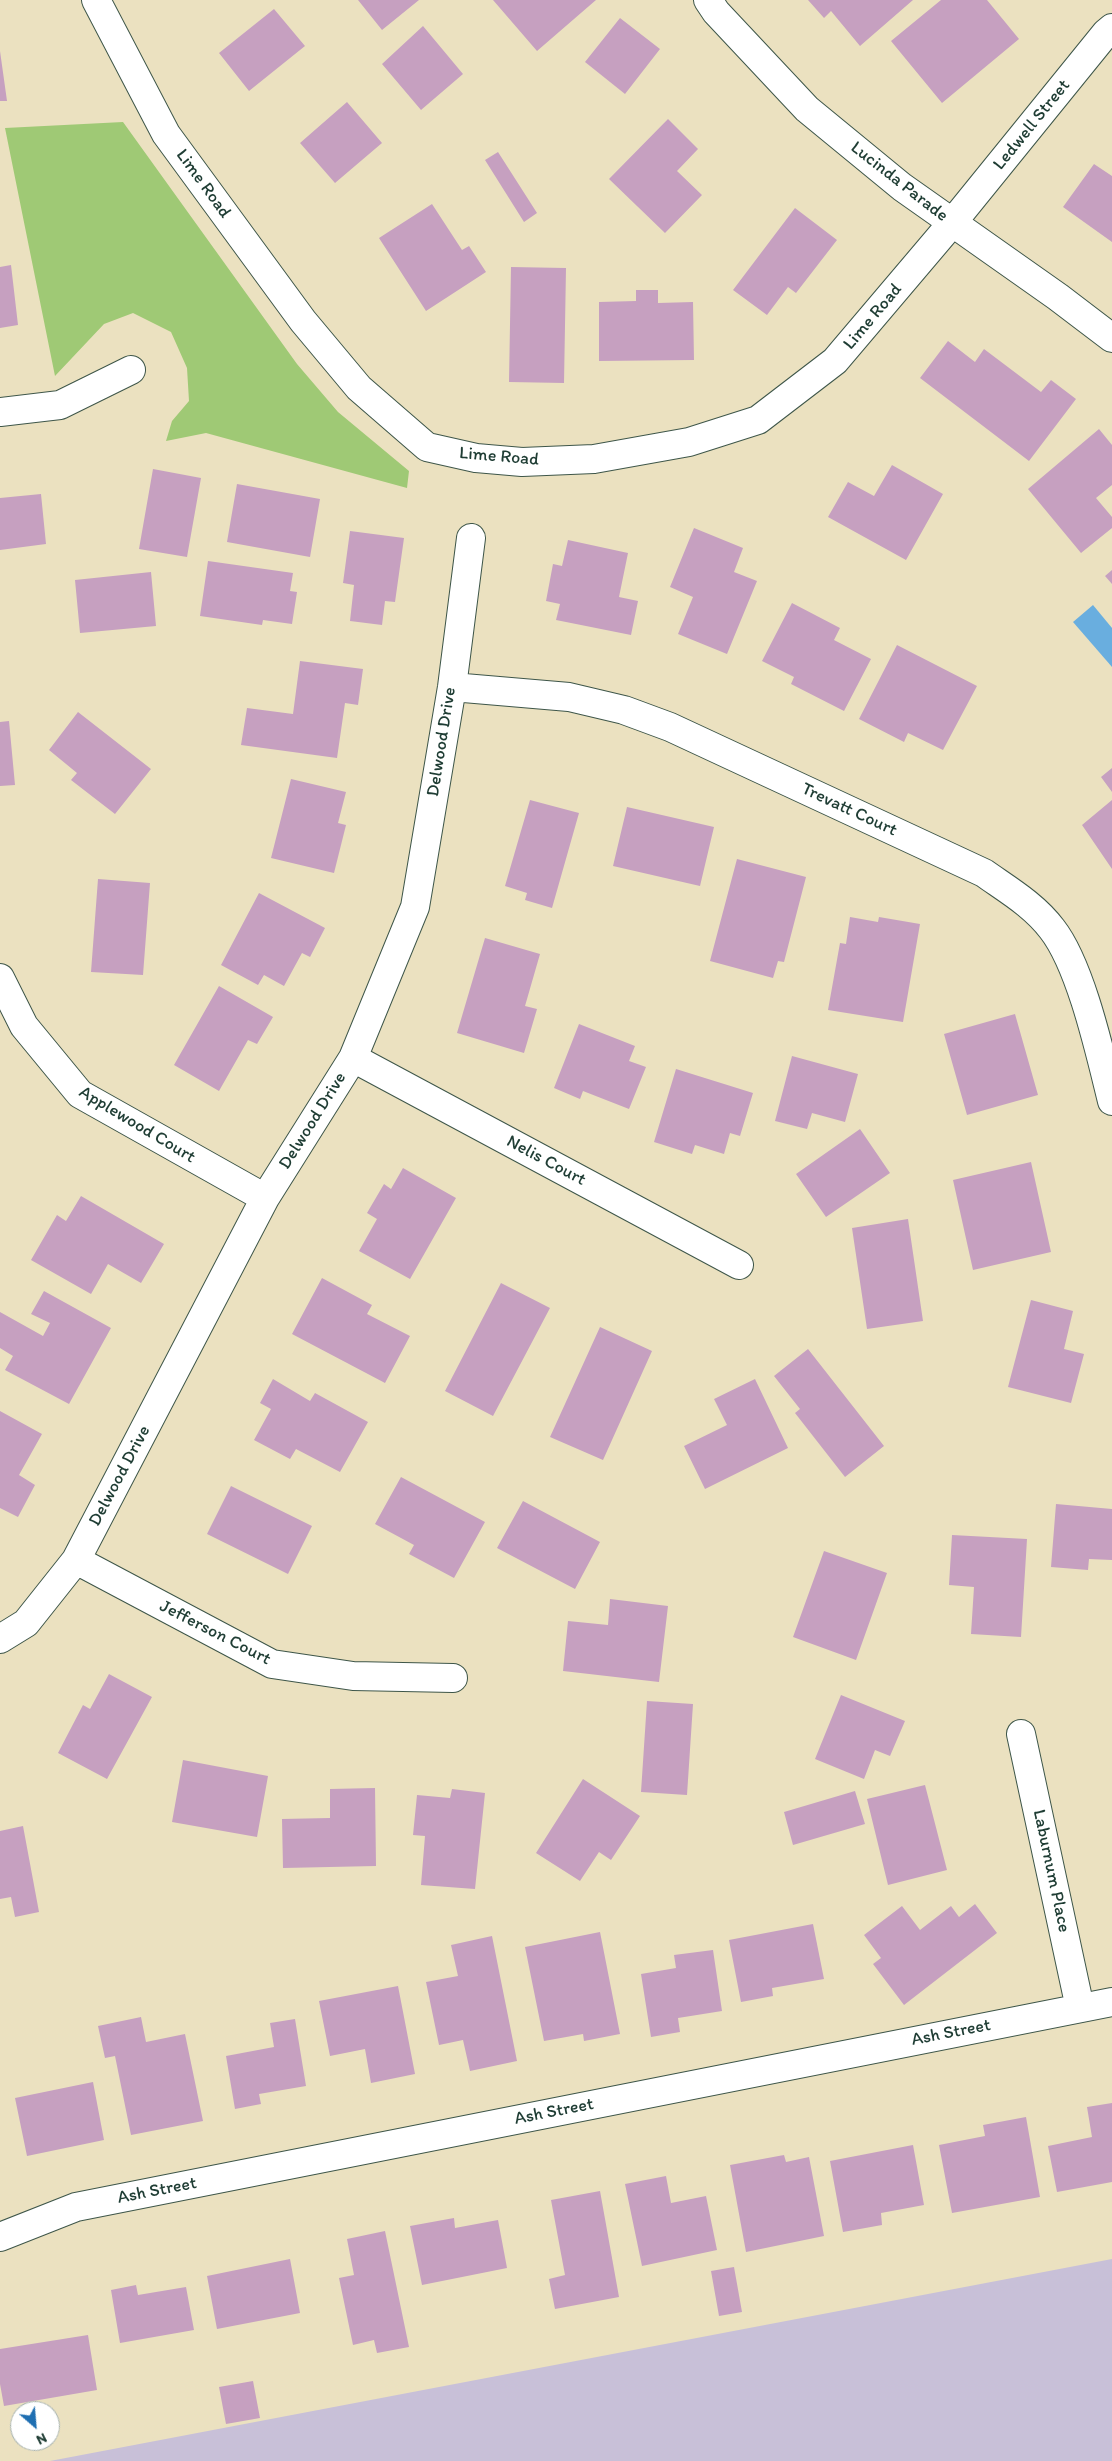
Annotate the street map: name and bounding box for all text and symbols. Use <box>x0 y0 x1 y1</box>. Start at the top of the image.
street label: Ledwell Street <box>989 75 1075 175</box>
street label: Lucinda Parade <box>846 137 952 227</box>
street label: Lime Road <box>171 145 235 223</box>
street label: Lime Road <box>839 279 907 355</box>
street label: Lime Road <box>458 443 540 471</box>
street label: Delwood Drive <box>423 686 461 798</box>
street label: Trevatt Court <box>798 778 900 842</box>
street label: Delwood Drive <box>275 1068 351 1174</box>
street label: Applewood Court <box>75 1082 199 1168</box>
street label: Nelis Court <box>503 1131 589 1191</box>
street label: Delwood Drive <box>85 1422 155 1530</box>
street label: Jefferson Court <box>156 1596 274 1670</box>
street label: Laburnum Place <box>1027 1807 1075 1935</box>
street label: Ash Street <box>910 2015 992 2051</box>
street label: Ash Street <box>513 2094 595 2130</box>
street label: Ash Street <box>116 2173 198 2209</box>
north arrow <box>10 2401 60 2451</box>
text: N <box>34 2429 50 2449</box>

